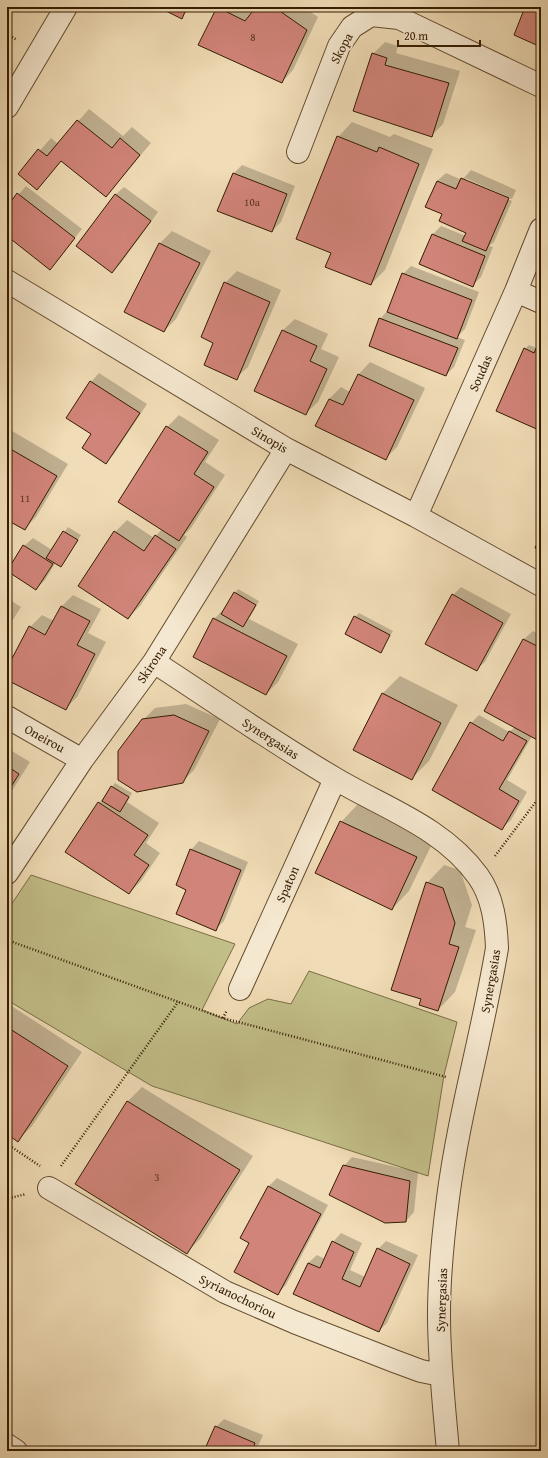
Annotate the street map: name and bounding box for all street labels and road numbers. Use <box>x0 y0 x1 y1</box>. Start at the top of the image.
street label: Skopa <box>325 29 358 67</box>
street label: Soudas <box>464 352 497 395</box>
street label: Sinopis <box>248 421 292 458</box>
street label: Skirona <box>132 641 171 687</box>
street label: Synergasias <box>239 713 303 764</box>
street label: Oneirou <box>21 720 69 757</box>
street label: Spaton <box>271 862 304 905</box>
street label: Synergasias <box>476 948 505 1014</box>
street label: Synergasias <box>431 1268 452 1332</box>
street label: Syrianochoriou <box>196 1269 280 1323</box>

